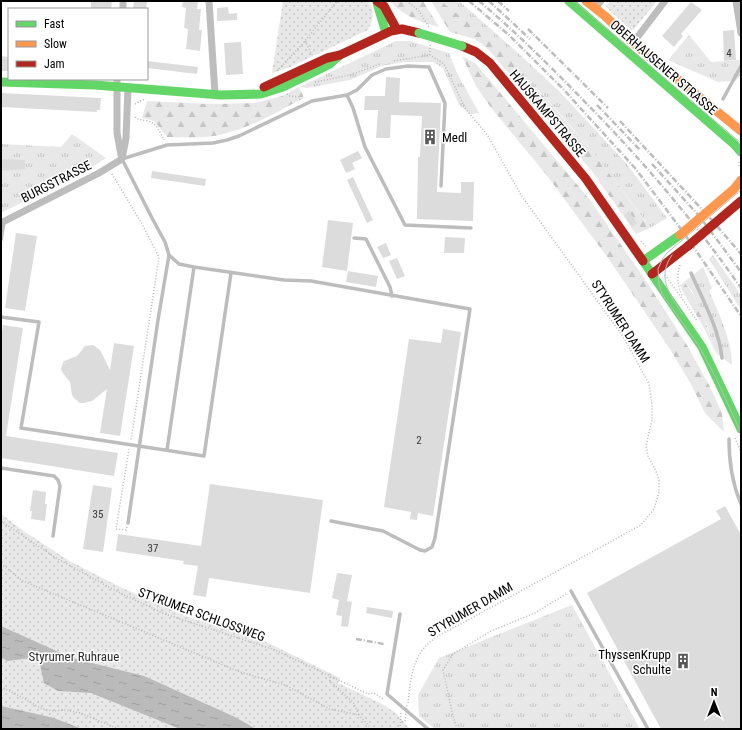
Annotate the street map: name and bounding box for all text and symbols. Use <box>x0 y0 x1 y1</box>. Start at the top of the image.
legend <box>8 8 148 80</box>
text: Fast <box>44 17 65 31</box>
street label: OBERHAUSENER STRASSE <box>607 17 720 118</box>
text: Slow <box>44 37 67 51</box>
house number: 4 <box>726 47 732 60</box>
text: Jam <box>44 57 65 71</box>
street label: HAUSKAMPSTRASSE <box>507 67 588 160</box>
building icon: Medl <box>421 128 439 146</box>
place label: Medl <box>442 130 467 145</box>
street label: BURGSTRASSE <box>19 157 94 206</box>
street label: STYRUMER DAMM <box>588 277 653 365</box>
house number: 2 <box>416 434 422 447</box>
house number: 35 <box>93 508 103 521</box>
house number: 37 <box>148 542 158 555</box>
street label: STYRUMER DAMM <box>425 579 515 640</box>
street label: STYRUMER SCHLOSSWEG <box>136 584 267 644</box>
place label: ThyssenKrupp Schulte <box>598 647 671 677</box>
park label: Styrumer Ruhraue <box>29 649 119 664</box>
building icon: ThyssenKrupp Schulte <box>674 652 692 670</box>
north arrow <box>694 682 734 722</box>
text: N <box>711 686 718 699</box>

